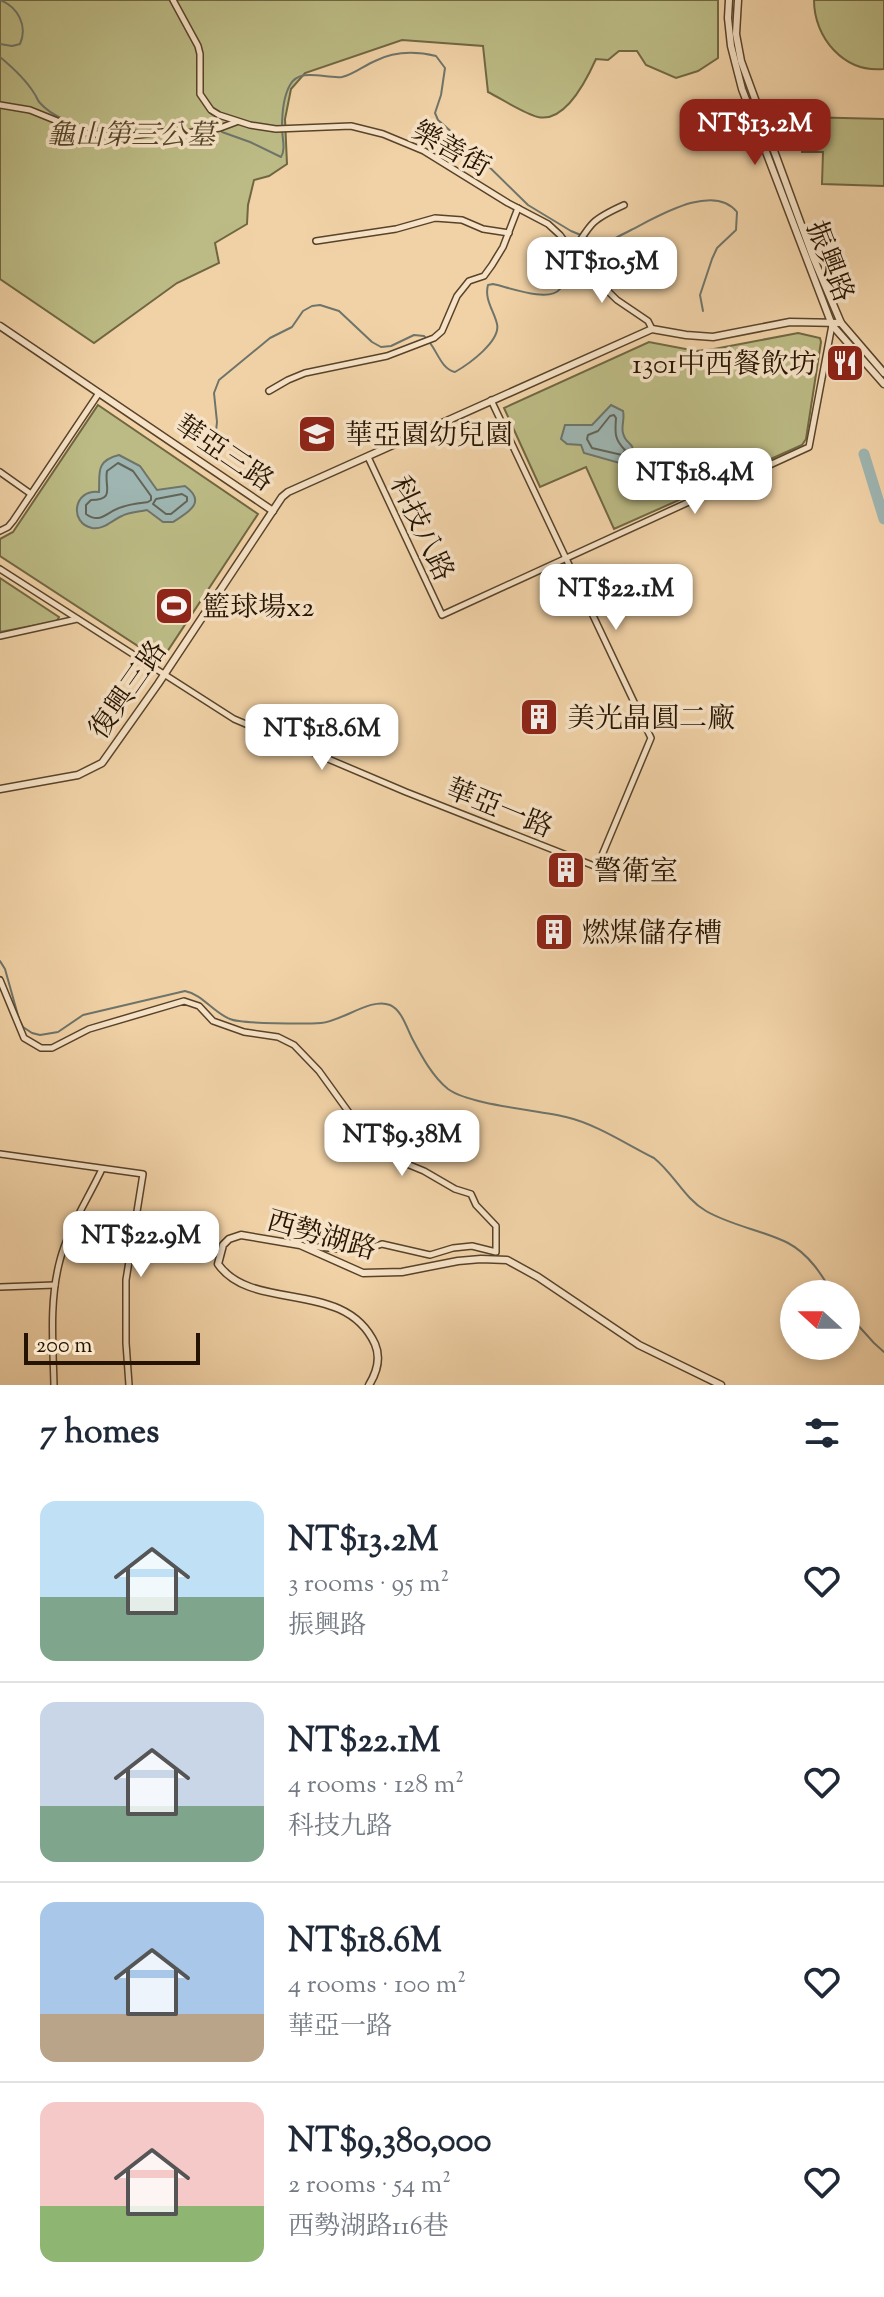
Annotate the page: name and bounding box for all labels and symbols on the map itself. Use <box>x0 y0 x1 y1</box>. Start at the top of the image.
pin: NT$13.2M <box>672 99 838 167</box>
street label: 樂善街 <box>404 113 497 188</box>
park label: 龜山第三公墓 <box>47 117 219 157</box>
street label: 振興路 <box>794 216 862 308</box>
pin: NT$10.5M <box>519 237 685 305</box>
restaurant icon: 1301中西餐飲坊 <box>824 342 866 384</box>
place label: 1301中西餐飲坊 <box>632 346 817 386</box>
street label: 華亞三路 <box>166 407 281 502</box>
school or university icon: 華亞園幼兒園 <box>296 413 338 455</box>
place label: 華亞園幼兒園 <box>345 417 513 457</box>
pin: NT$18.4M <box>612 448 778 516</box>
street label: 科技八路 <box>378 470 462 588</box>
pin: NT$22.1M <box>533 564 699 632</box>
sports icon: 籃球場x2 <box>153 585 195 627</box>
place label: 籃球場x2 <box>202 589 314 629</box>
street label: 復興三路 <box>81 633 178 748</box>
building icon: 美光晶圓二廠 <box>518 696 560 738</box>
place label: 美光晶圓二廠 <box>567 700 735 740</box>
pin: NT$18.6M <box>239 704 405 772</box>
street label: 華亞一路 <box>439 770 558 849</box>
building icon: 警衛室 <box>545 849 587 891</box>
place label: 警衛室 <box>594 853 678 893</box>
building icon: 燃煤儲存槽 <box>533 911 575 953</box>
place label: 燃煤儲存槽 <box>582 915 722 955</box>
pin: NT$9.38M <box>319 1110 485 1178</box>
street label: 西勢湖路 <box>262 1202 381 1272</box>
pin: NT$22.9M <box>58 1211 224 1279</box>
north arrow <box>780 1280 860 1360</box>
scale bar <box>24 1329 200 1365</box>

